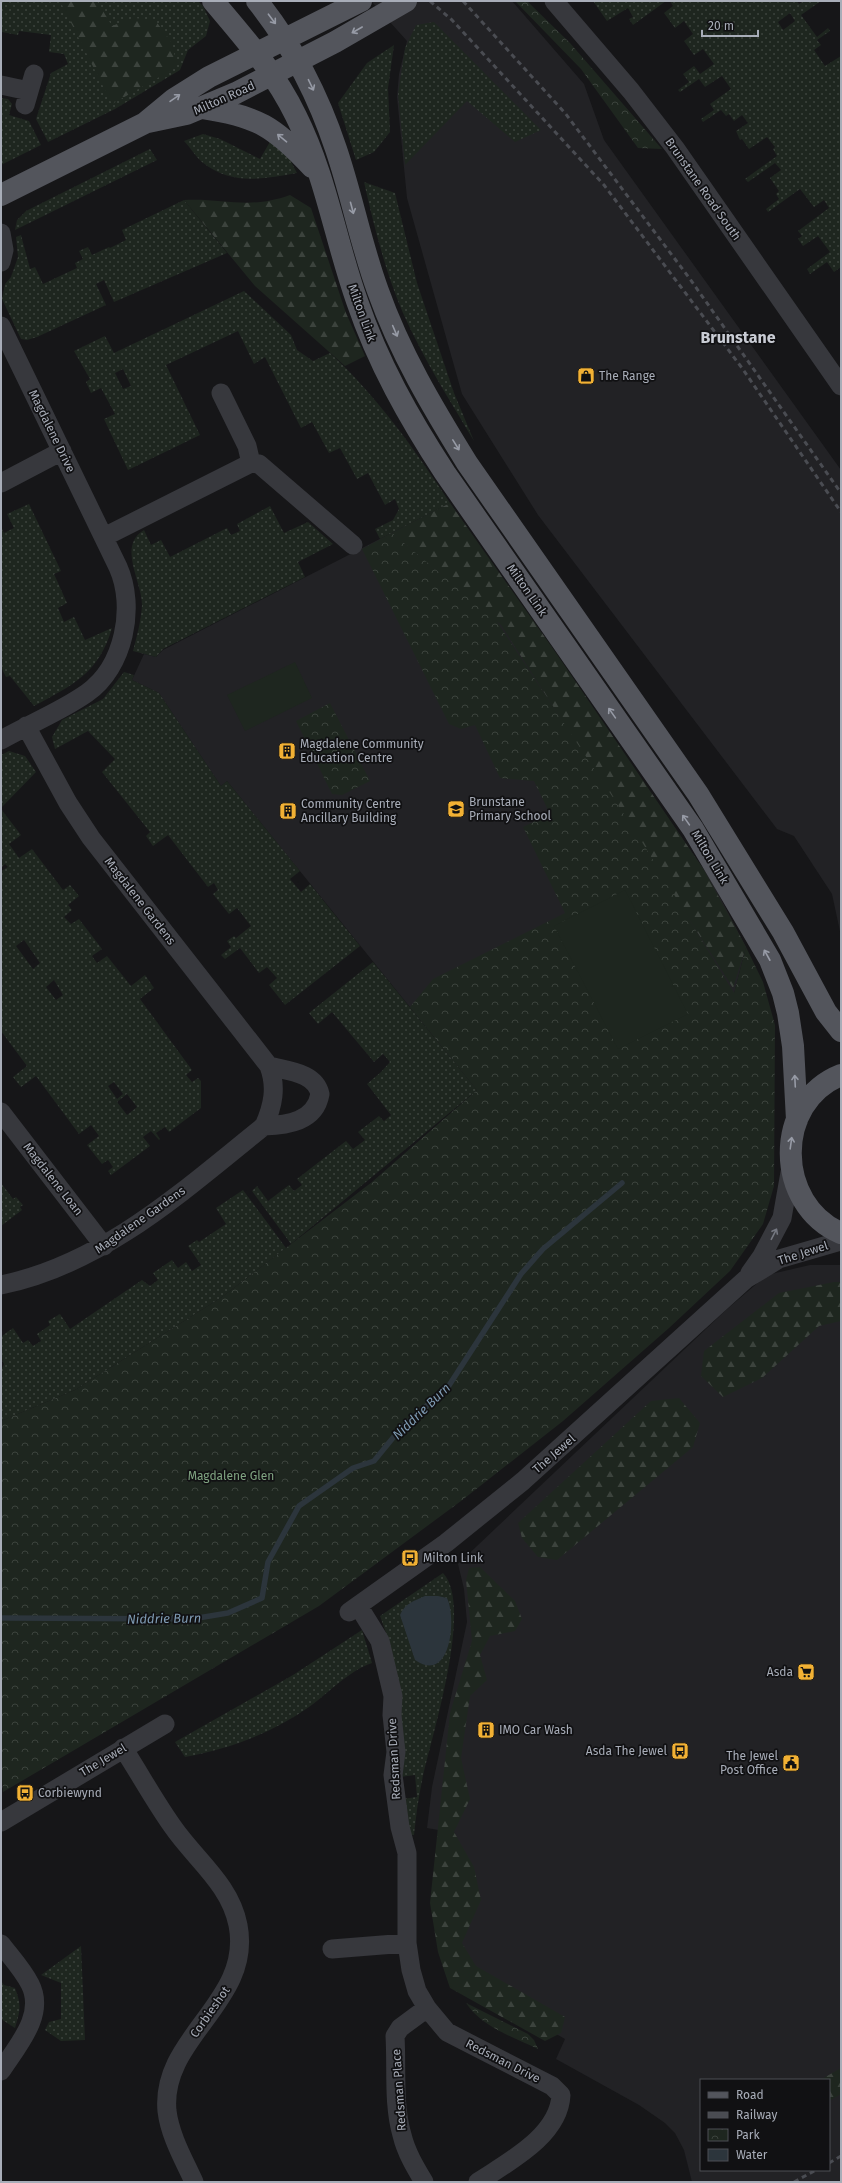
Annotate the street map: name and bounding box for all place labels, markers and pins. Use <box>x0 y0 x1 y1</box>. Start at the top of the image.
shop icon: The Range <box>576 366 596 386</box>
place label: The Range <box>599 369 655 383</box>
place label: Magdalene Community Education Centre <box>300 737 424 765</box>
building icon: Magdalene Community Education Centre <box>277 741 297 761</box>
place label: Brunstane Primary School <box>469 795 552 823</box>
place label: Community Centre Ancillary Building <box>301 797 401 825</box>
school or university icon: Brunstane Primary School <box>446 799 466 819</box>
building icon: Community Centre Ancillary Building <box>278 801 298 821</box>
bus stop icon: Milton Link <box>400 1548 420 1568</box>
place label: Milton Link <box>423 1551 484 1565</box>
supermarket icon: Asda <box>796 1662 816 1682</box>
place label: Asda <box>767 1665 793 1679</box>
building icon: IMO Car Wash <box>476 1720 496 1740</box>
place label: IMO Car Wash <box>499 1723 573 1737</box>
bus stop icon: Asda The Jewel <box>670 1741 690 1761</box>
place label: Asda The Jewel <box>586 1744 667 1758</box>
place label: The Jewel Post Office <box>720 1749 778 1777</box>
public building icon: The Jewel Post Office <box>781 1753 801 1773</box>
bus stop icon: Corbiewynd <box>15 1783 35 1803</box>
place label: Corbiewynd <box>38 1786 102 1800</box>

